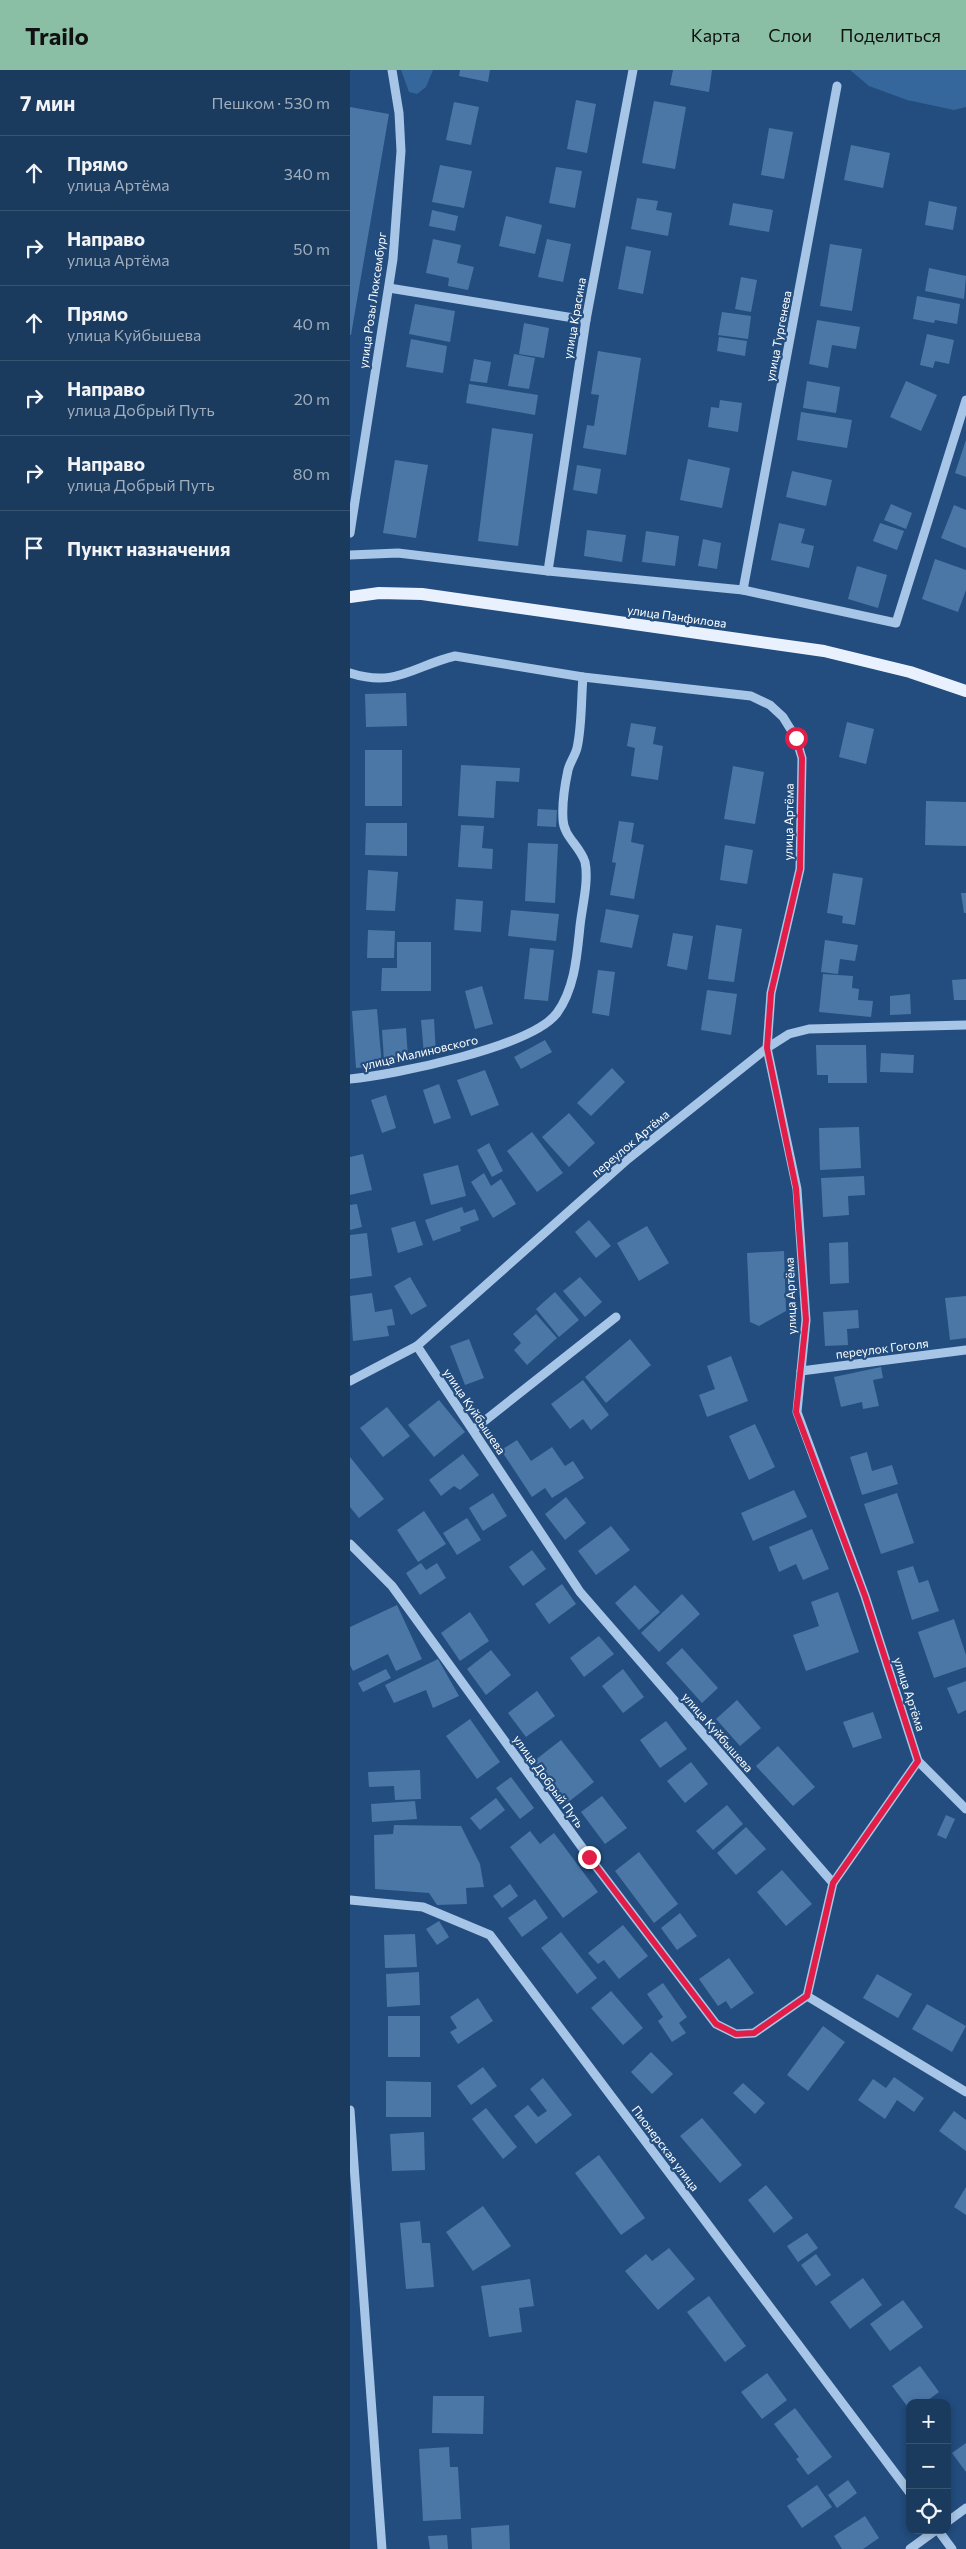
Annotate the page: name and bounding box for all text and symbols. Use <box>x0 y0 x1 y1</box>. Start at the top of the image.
text: Trailo <box>25 21 89 50</box>
text: Карта <box>691 24 740 46</box>
text: Слои <box>768 24 812 46</box>
text: Поделиться <box>840 24 941 46</box>
text: 7 мин <box>20 90 76 115</box>
text: Пешком · 530 m <box>212 93 330 112</box>
text: Прямо <box>67 152 128 175</box>
icon: ahead <box>20 159 48 187</box>
text: 340 m <box>284 164 330 183</box>
text: улица Артёма <box>67 175 170 194</box>
text: Направо <box>67 227 145 250</box>
street label: улица Розы Люксембург <box>355 231 389 369</box>
icon: right <box>20 234 48 262</box>
text: 50 m <box>293 239 330 258</box>
text: улица Артёма <box>67 250 170 269</box>
street label: улица Красина <box>560 276 588 360</box>
street label: улица Тургенева <box>762 289 794 383</box>
text: Прямо <box>67 302 128 325</box>
icon: ahead <box>20 309 48 337</box>
text: 40 m <box>293 314 330 333</box>
text: улица Куйбышева <box>67 325 201 344</box>
text: Направо <box>67 377 145 400</box>
icon: right <box>20 384 48 412</box>
text: 20 m <box>294 389 330 408</box>
text: улица Добрый Путь <box>67 400 215 419</box>
text: Направо <box>67 452 145 475</box>
icon: right <box>20 459 48 487</box>
text: 80 m <box>293 464 330 483</box>
text: улица Добрый Путь <box>67 475 215 494</box>
icon: arrive <box>20 534 48 562</box>
text: Пункт назначения <box>67 537 230 560</box>
street label: улица Панфилова <box>626 602 728 630</box>
route start <box>785 727 808 750</box>
street label: улица Артёма <box>780 783 796 861</box>
street label: улица Малиновского <box>361 1032 479 1072</box>
street label: переулок Артёма <box>588 1107 672 1179</box>
street label: улица Артёма <box>782 1257 798 1335</box>
street label: переулок Гоголя <box>835 1335 929 1361</box>
street label: улица Куйбышева <box>441 1365 509 1457</box>
street label: улица Артёма <box>891 1655 929 1733</box>
street label: улица Куйбышева <box>680 1689 756 1775</box>
street label: улица Добрый Путь <box>511 1732 587 1830</box>
route end <box>578 1846 601 1869</box>
street label: Пионерская улица <box>629 2103 703 2193</box>
map controls <box>906 2399 951 2534</box>
button: + <box>906 2399 951 2444</box>
button: − <box>906 2444 951 2489</box>
button: locate <box>906 2489 951 2534</box>

